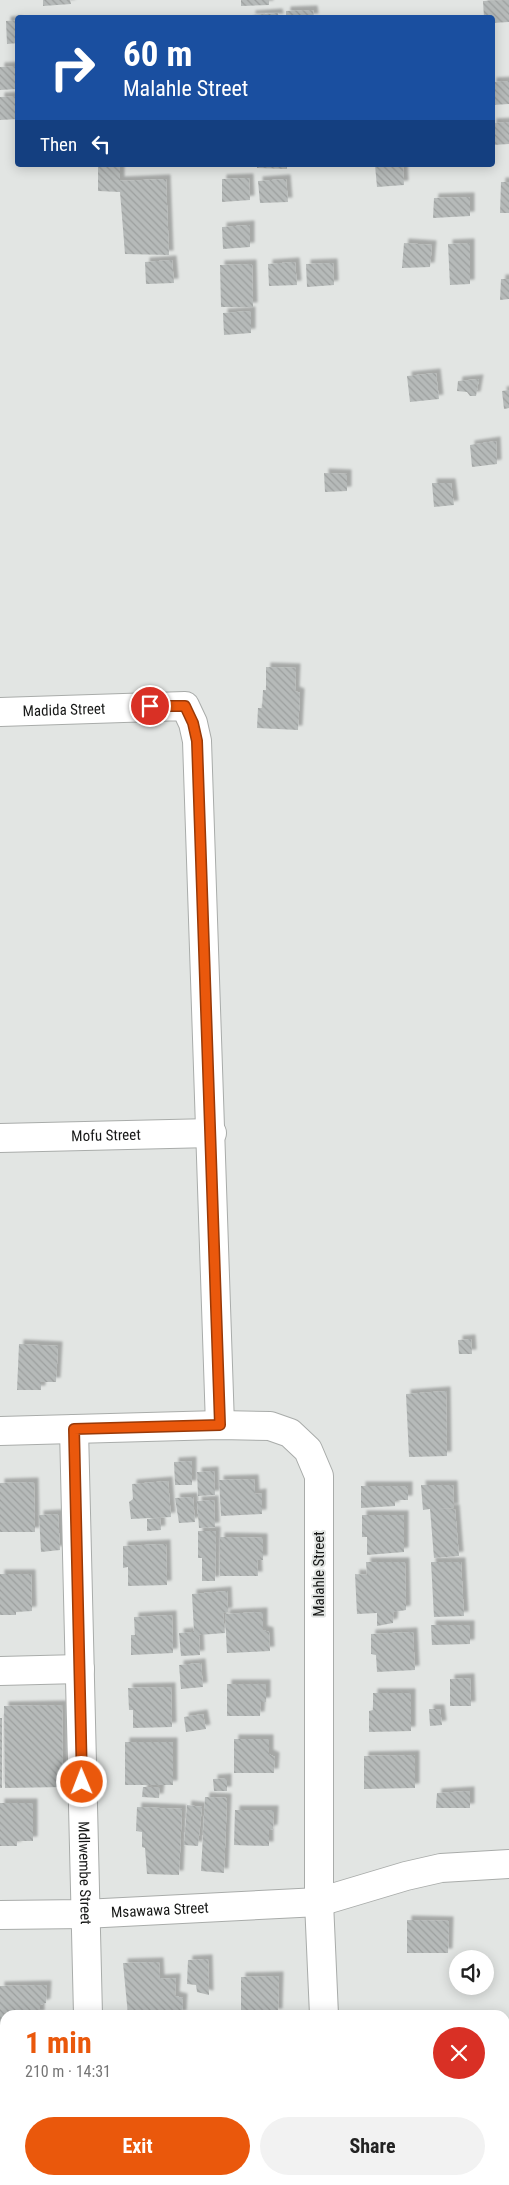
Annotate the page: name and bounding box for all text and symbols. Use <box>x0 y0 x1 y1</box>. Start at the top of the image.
text: 60 m <box>123 34 192 75</box>
icon: right <box>40 35 105 100</box>
text: Malahle Street <box>123 76 248 101</box>
icon: left <box>87 130 115 158</box>
text: Then <box>40 133 77 156</box>
pin <box>129 685 171 727</box>
icon: arrive <box>136 692 164 720</box>
street label: Madida Street <box>22 700 106 720</box>
street label: Mofu Street <box>71 1126 141 1145</box>
street label: Malahle Street <box>310 1531 328 1617</box>
position arrow <box>55 1755 107 1807</box>
street label: Mdlwembe Street <box>74 1821 95 1925</box>
street label: Msawawa Street <box>111 1899 209 1922</box>
map controls <box>449 1950 494 1995</box>
button: sound <box>449 1950 494 1995</box>
text: 1 min <box>25 2025 92 2060</box>
button: close <box>433 2027 485 2079</box>
text: 210 m · 14:31 <box>25 2062 111 2081</box>
button: Exit <box>25 2117 250 2175</box>
button: Share <box>260 2117 485 2175</box>

